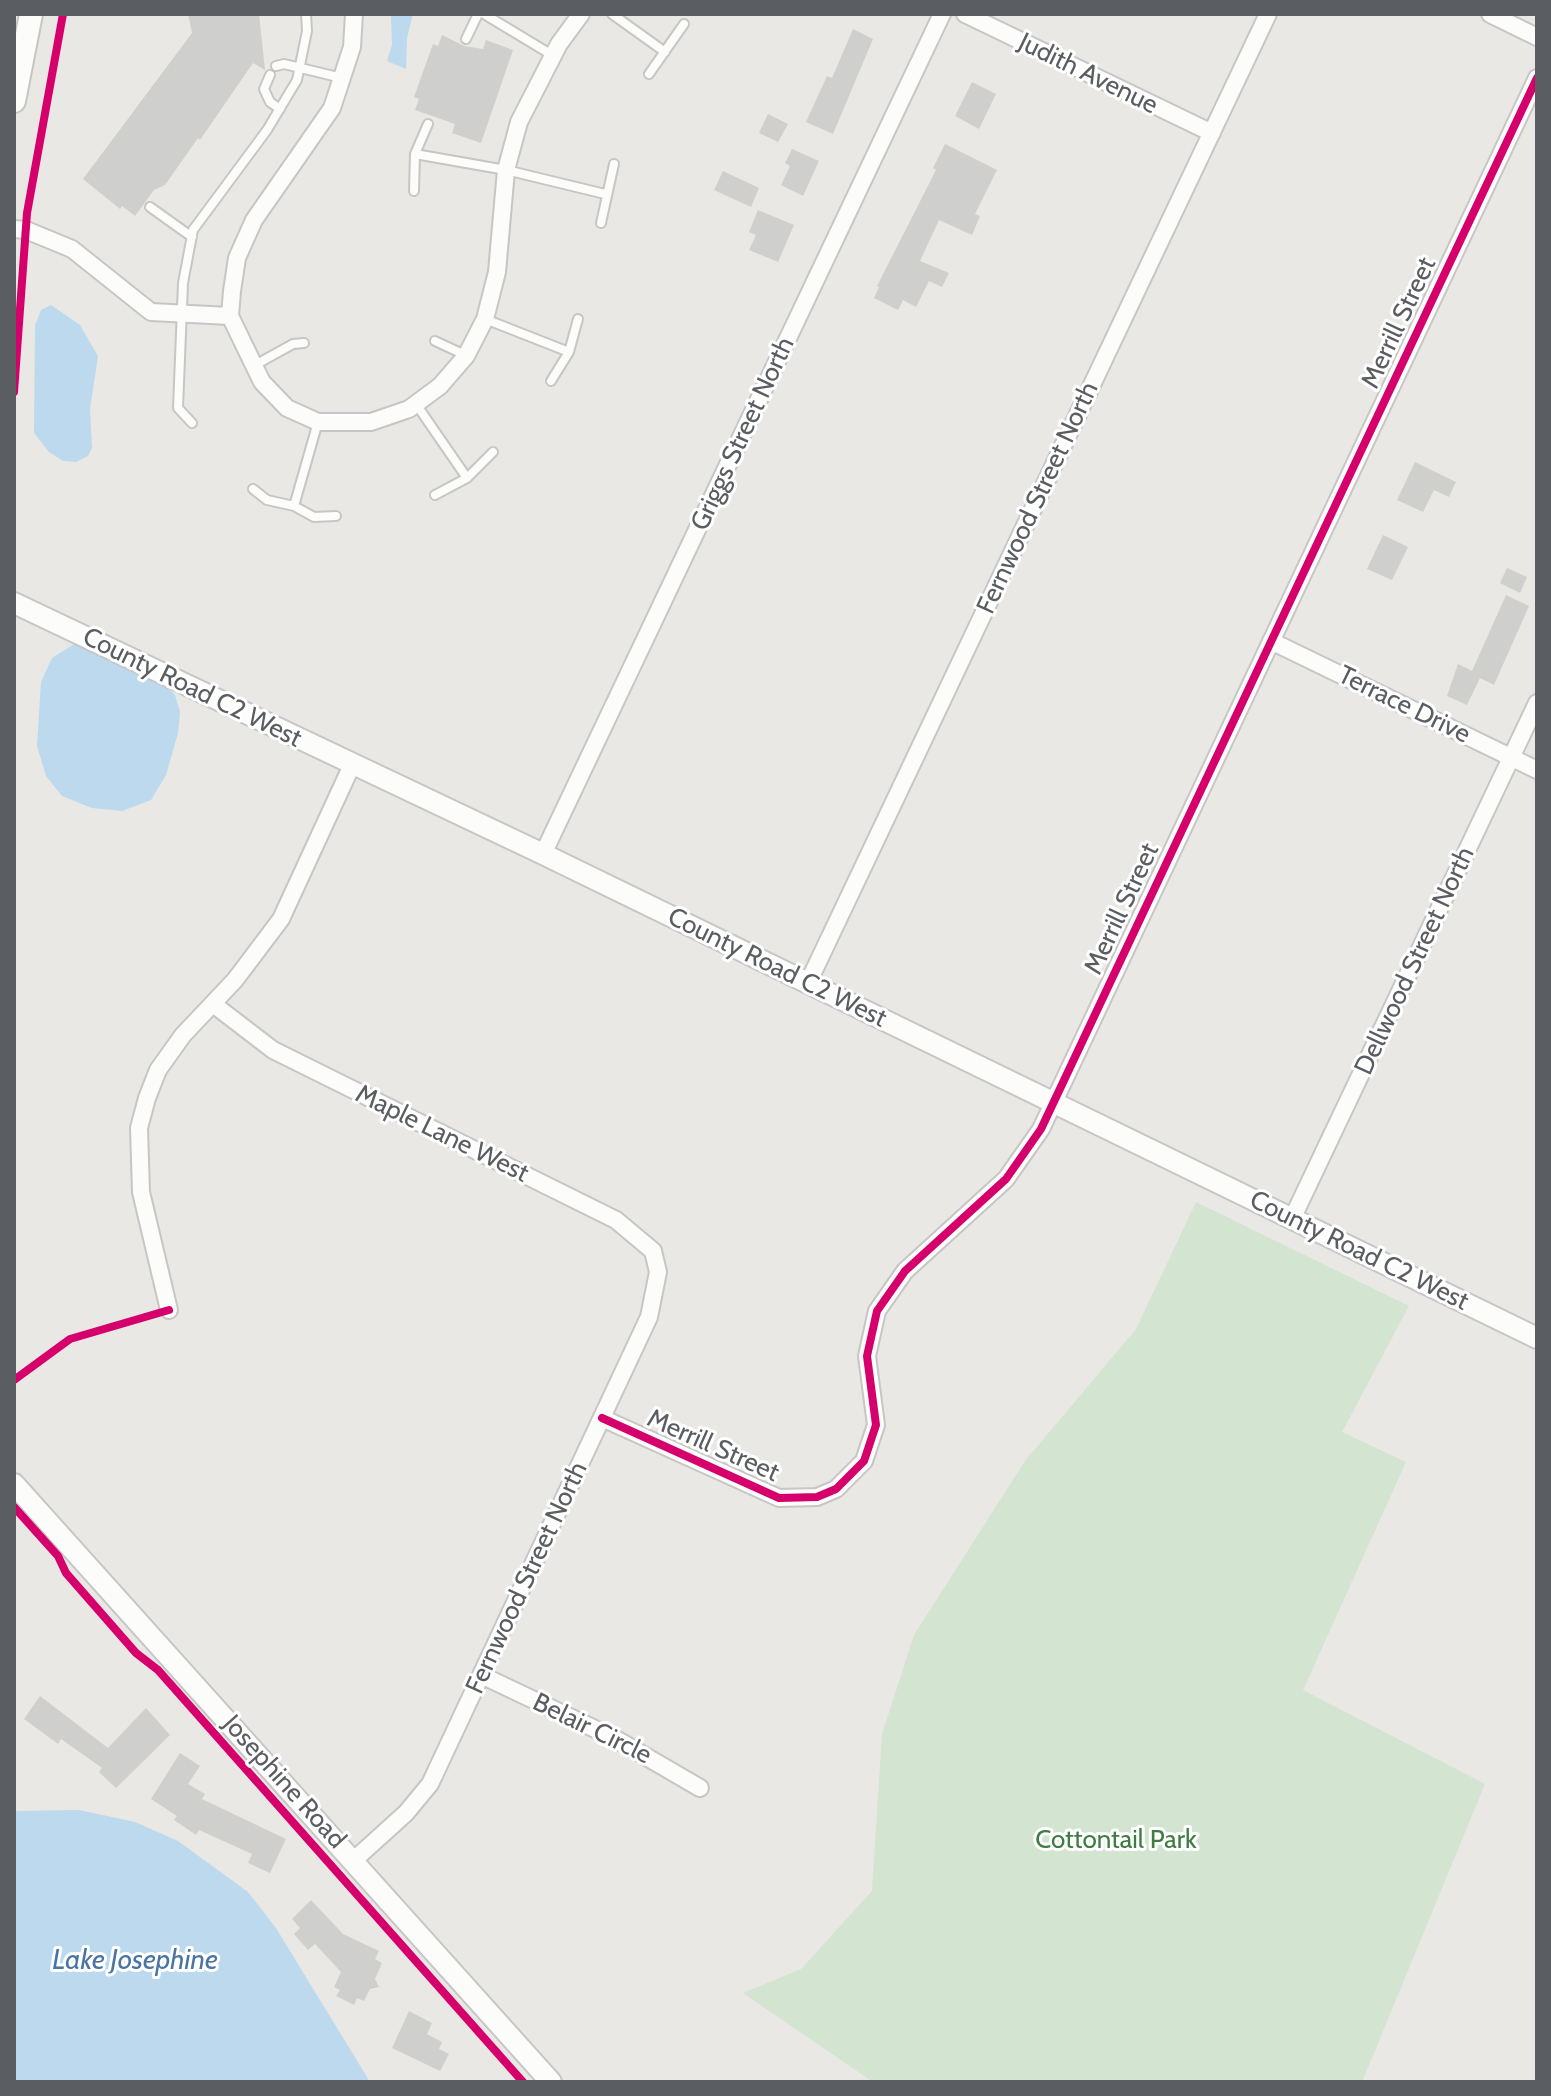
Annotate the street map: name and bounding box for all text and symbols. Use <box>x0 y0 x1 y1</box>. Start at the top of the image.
street label: Judith Avenue <box>1013 27 1163 121</box>
street label: Merrill Street <box>1355 253 1443 393</box>
street label: Griggs Street North <box>685 332 801 536</box>
street label: Fernwood Street North <box>971 377 1105 619</box>
street label: County Road C2 West <box>77 621 307 755</box>
street label: Terrace Drive <box>1333 660 1475 750</box>
street label: Merrill Street <box>1078 839 1166 979</box>
street label: Dellwood Street North <box>1349 842 1481 1080</box>
street label: County Road C2 West <box>662 901 892 1035</box>
street label: Maple Lane West <box>350 1079 534 1189</box>
street label: County Road C2 West <box>1244 1184 1474 1318</box>
street label: Merrill Street <box>642 1403 784 1489</box>
street label: Fernwood Street North <box>460 1457 594 1699</box>
street label: Belair Circle <box>527 1687 657 1771</box>
street label: Josephine Road <box>216 1709 352 1855</box>
park label: Cottontail Park <box>1035 1824 1197 1856</box>
water label: Lake Josephine <box>52 1944 218 1978</box>

